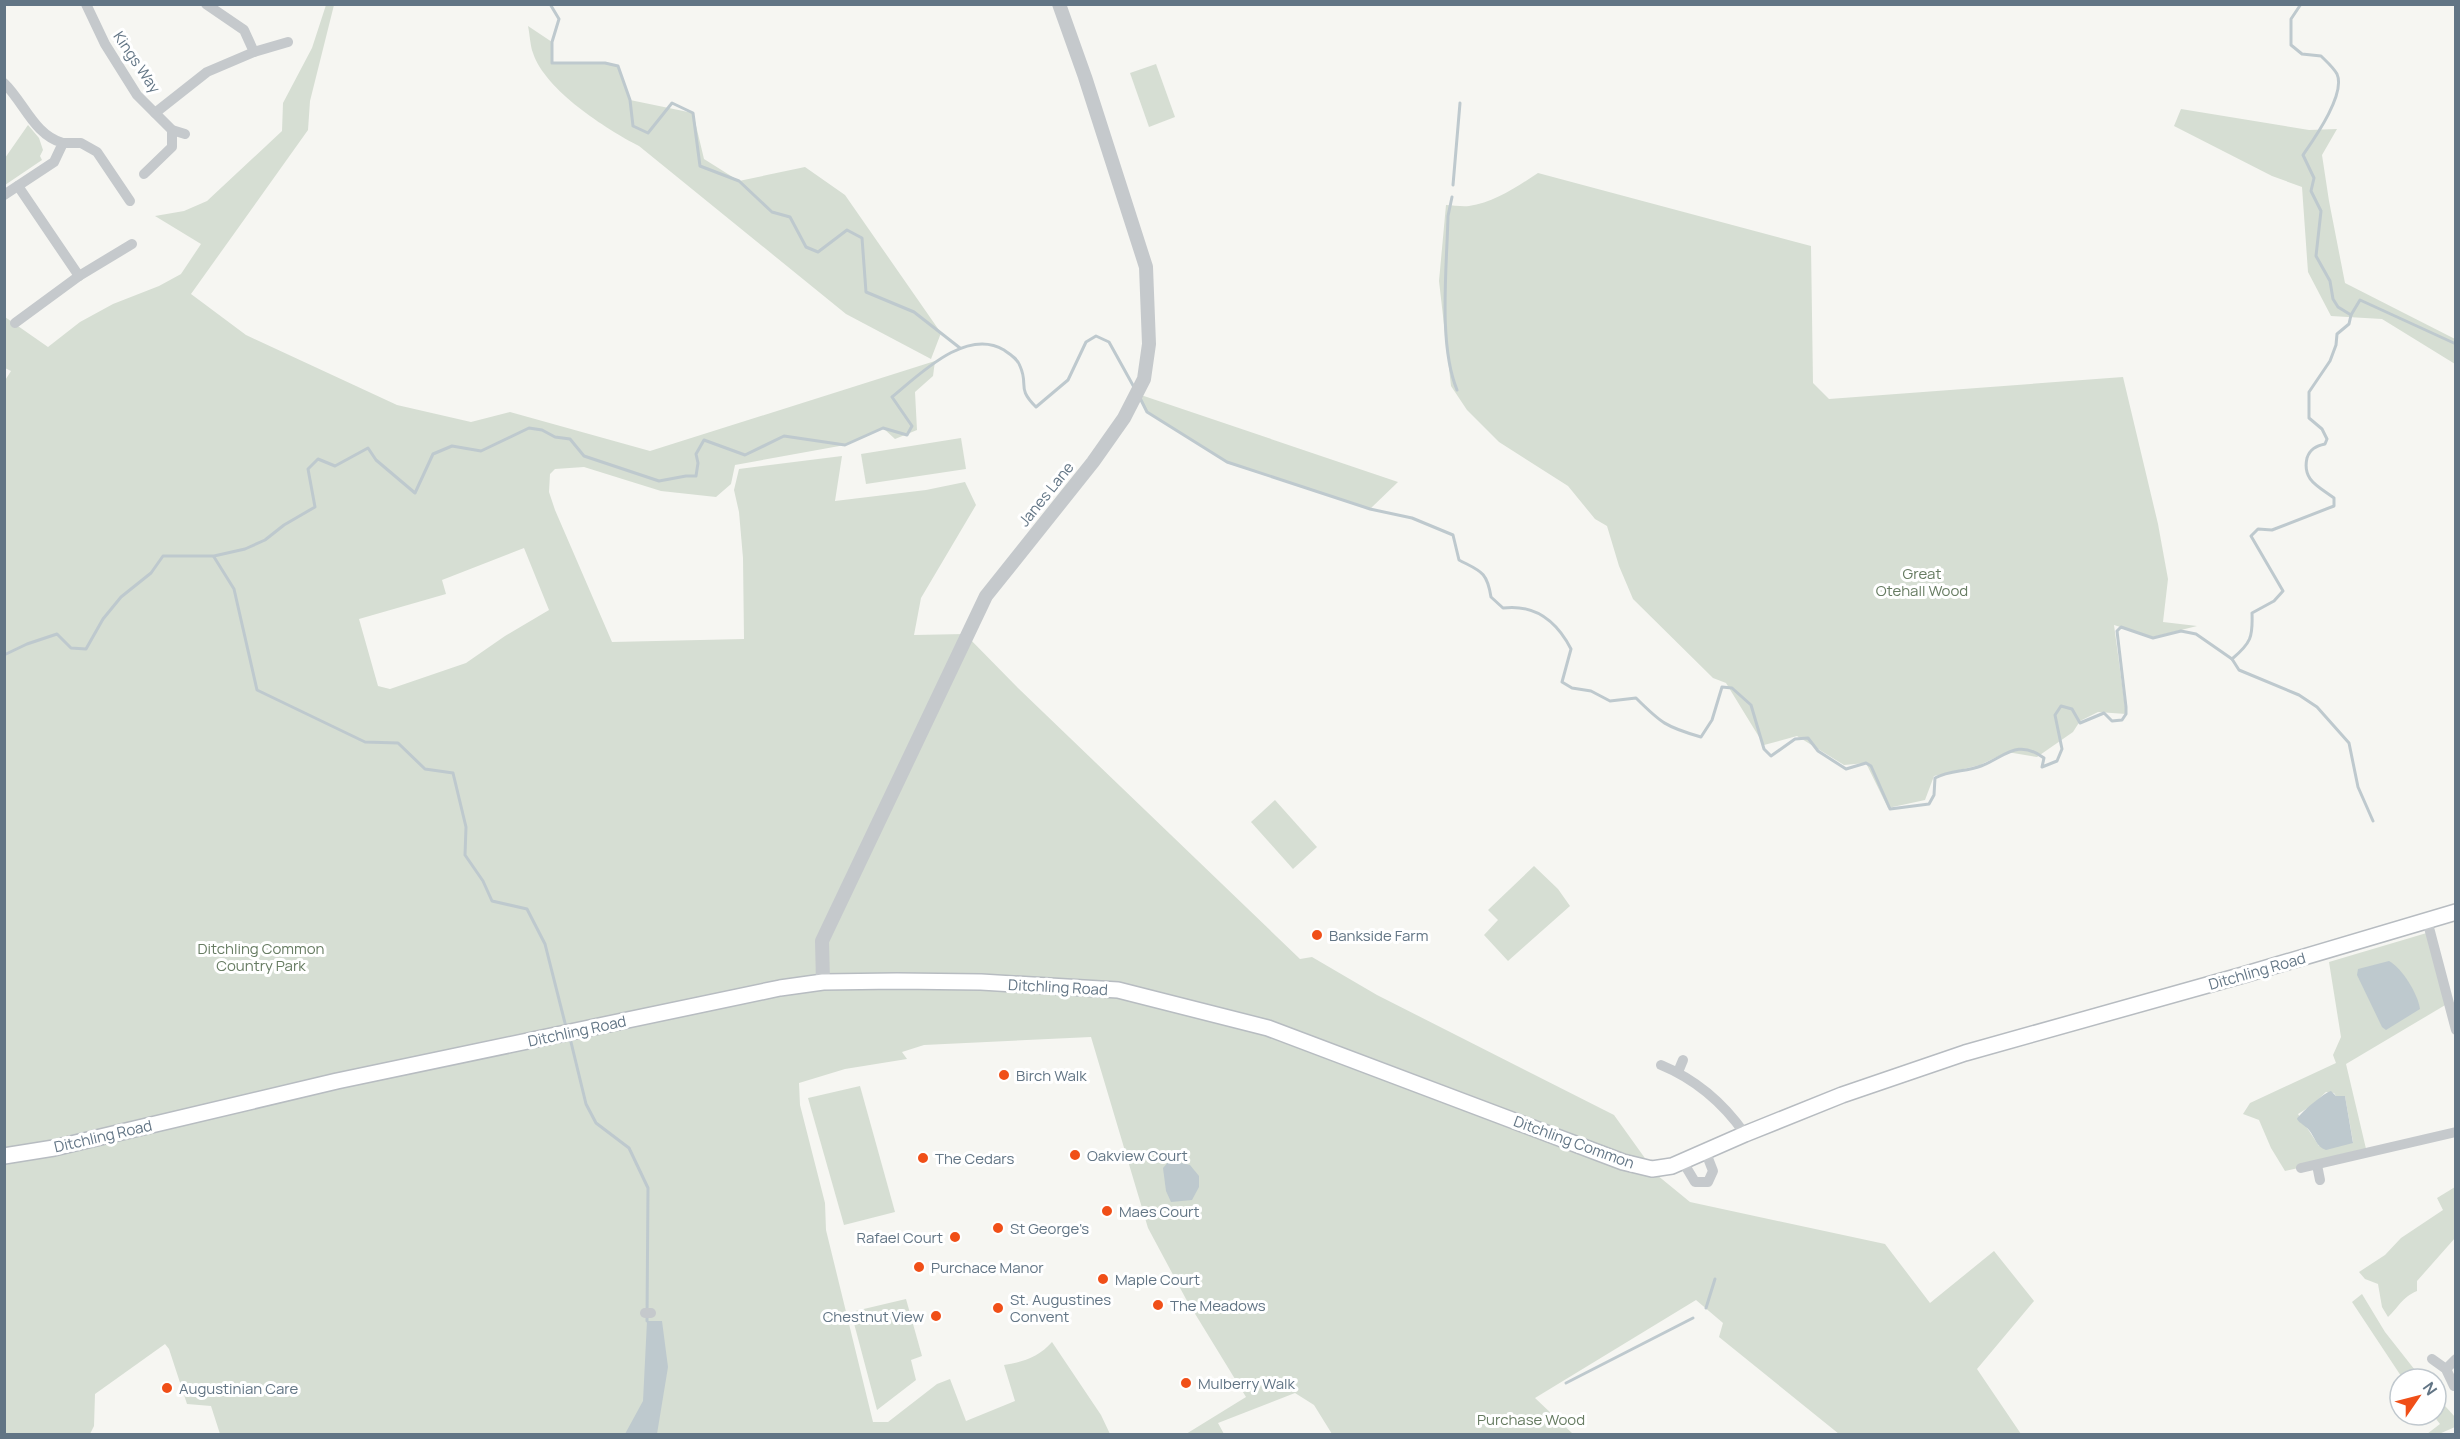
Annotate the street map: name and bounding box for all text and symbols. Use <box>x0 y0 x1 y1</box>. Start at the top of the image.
street label: Kings Way <box>109 27 165 97</box>
street label: Janes Lane <box>1013 457 1079 531</box>
park label: Great Otehall Wood <box>1876 563 1968 601</box>
place label: Bankside Farm <box>1329 925 1428 946</box>
marker: Bankside Farm <box>1310 928 1324 942</box>
park label: Ditchling Common Country Park <box>197 938 325 976</box>
street label: Ditchling Road <box>2206 947 2308 995</box>
street label: Ditchling Road <box>1008 974 1108 1000</box>
street label: Ditchling Road <box>526 1010 628 1052</box>
place label: Birch Walk <box>1016 1065 1087 1086</box>
marker: Birch Walk <box>997 1068 1011 1082</box>
street label: Ditchling Common <box>1511 1110 1637 1174</box>
street label: Ditchling Road <box>52 1115 154 1157</box>
place label: Oakview Court <box>1087 1145 1188 1166</box>
place label: The Cedars <box>935 1148 1014 1169</box>
marker: Oakview Court <box>1068 1148 1082 1162</box>
marker: The Cedars <box>916 1151 930 1165</box>
place label: Maes Court <box>1119 1201 1200 1222</box>
marker: Maes Court <box>1100 1204 1114 1218</box>
place label: St George's <box>1010 1218 1089 1239</box>
marker: St George's <box>991 1221 1005 1235</box>
place label: Rafael Court <box>857 1227 943 1248</box>
marker: Rafael Court <box>948 1230 962 1244</box>
place label: Purchace Manor <box>931 1257 1044 1278</box>
marker: Purchace Manor <box>912 1260 926 1274</box>
place label: Maple Court <box>1115 1269 1200 1290</box>
marker: Maple Court <box>1096 1272 1110 1286</box>
place label: St. Augustines Convent <box>1010 1289 1111 1327</box>
place label: The Meadows <box>1170 1295 1266 1316</box>
marker: The Meadows <box>1151 1298 1165 1312</box>
marker: St. Augustines Convent <box>991 1301 1005 1315</box>
place label: Chestnut View <box>823 1306 924 1327</box>
marker: Chestnut View <box>929 1309 943 1323</box>
north arrow <box>2388 1367 2448 1427</box>
place label: Mulberry Walk <box>1198 1373 1295 1394</box>
marker: Mulberry Walk <box>1179 1376 1193 1390</box>
text: N <box>2418 1377 2443 1399</box>
place label: Augustinian Care <box>179 1378 299 1399</box>
marker: Augustinian Care <box>160 1381 174 1395</box>
park label: Purchase Wood <box>1477 1409 1585 1430</box>

